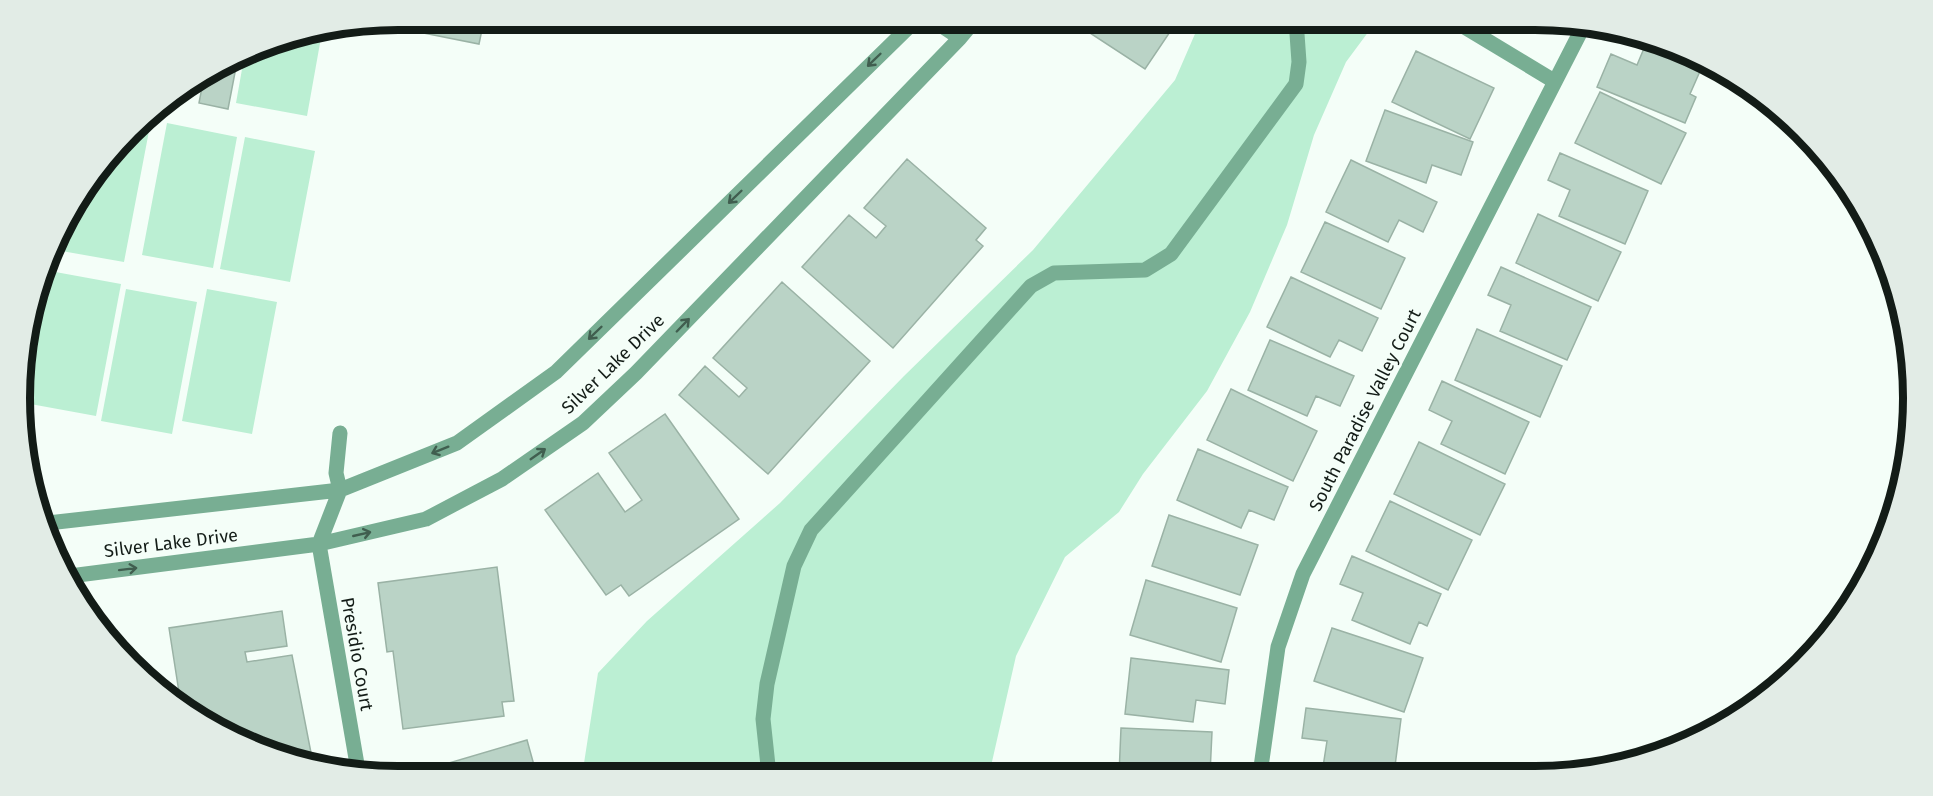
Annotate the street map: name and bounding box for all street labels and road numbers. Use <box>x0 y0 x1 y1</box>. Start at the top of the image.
street label: South Paradise Valley Court <box>1304 305 1426 515</box>
street label: Silver Lake Drive <box>557 309 669 419</box>
street label: Silver Lake Drive <box>103 524 239 562</box>
street label: Presidio Court <box>336 595 378 713</box>

